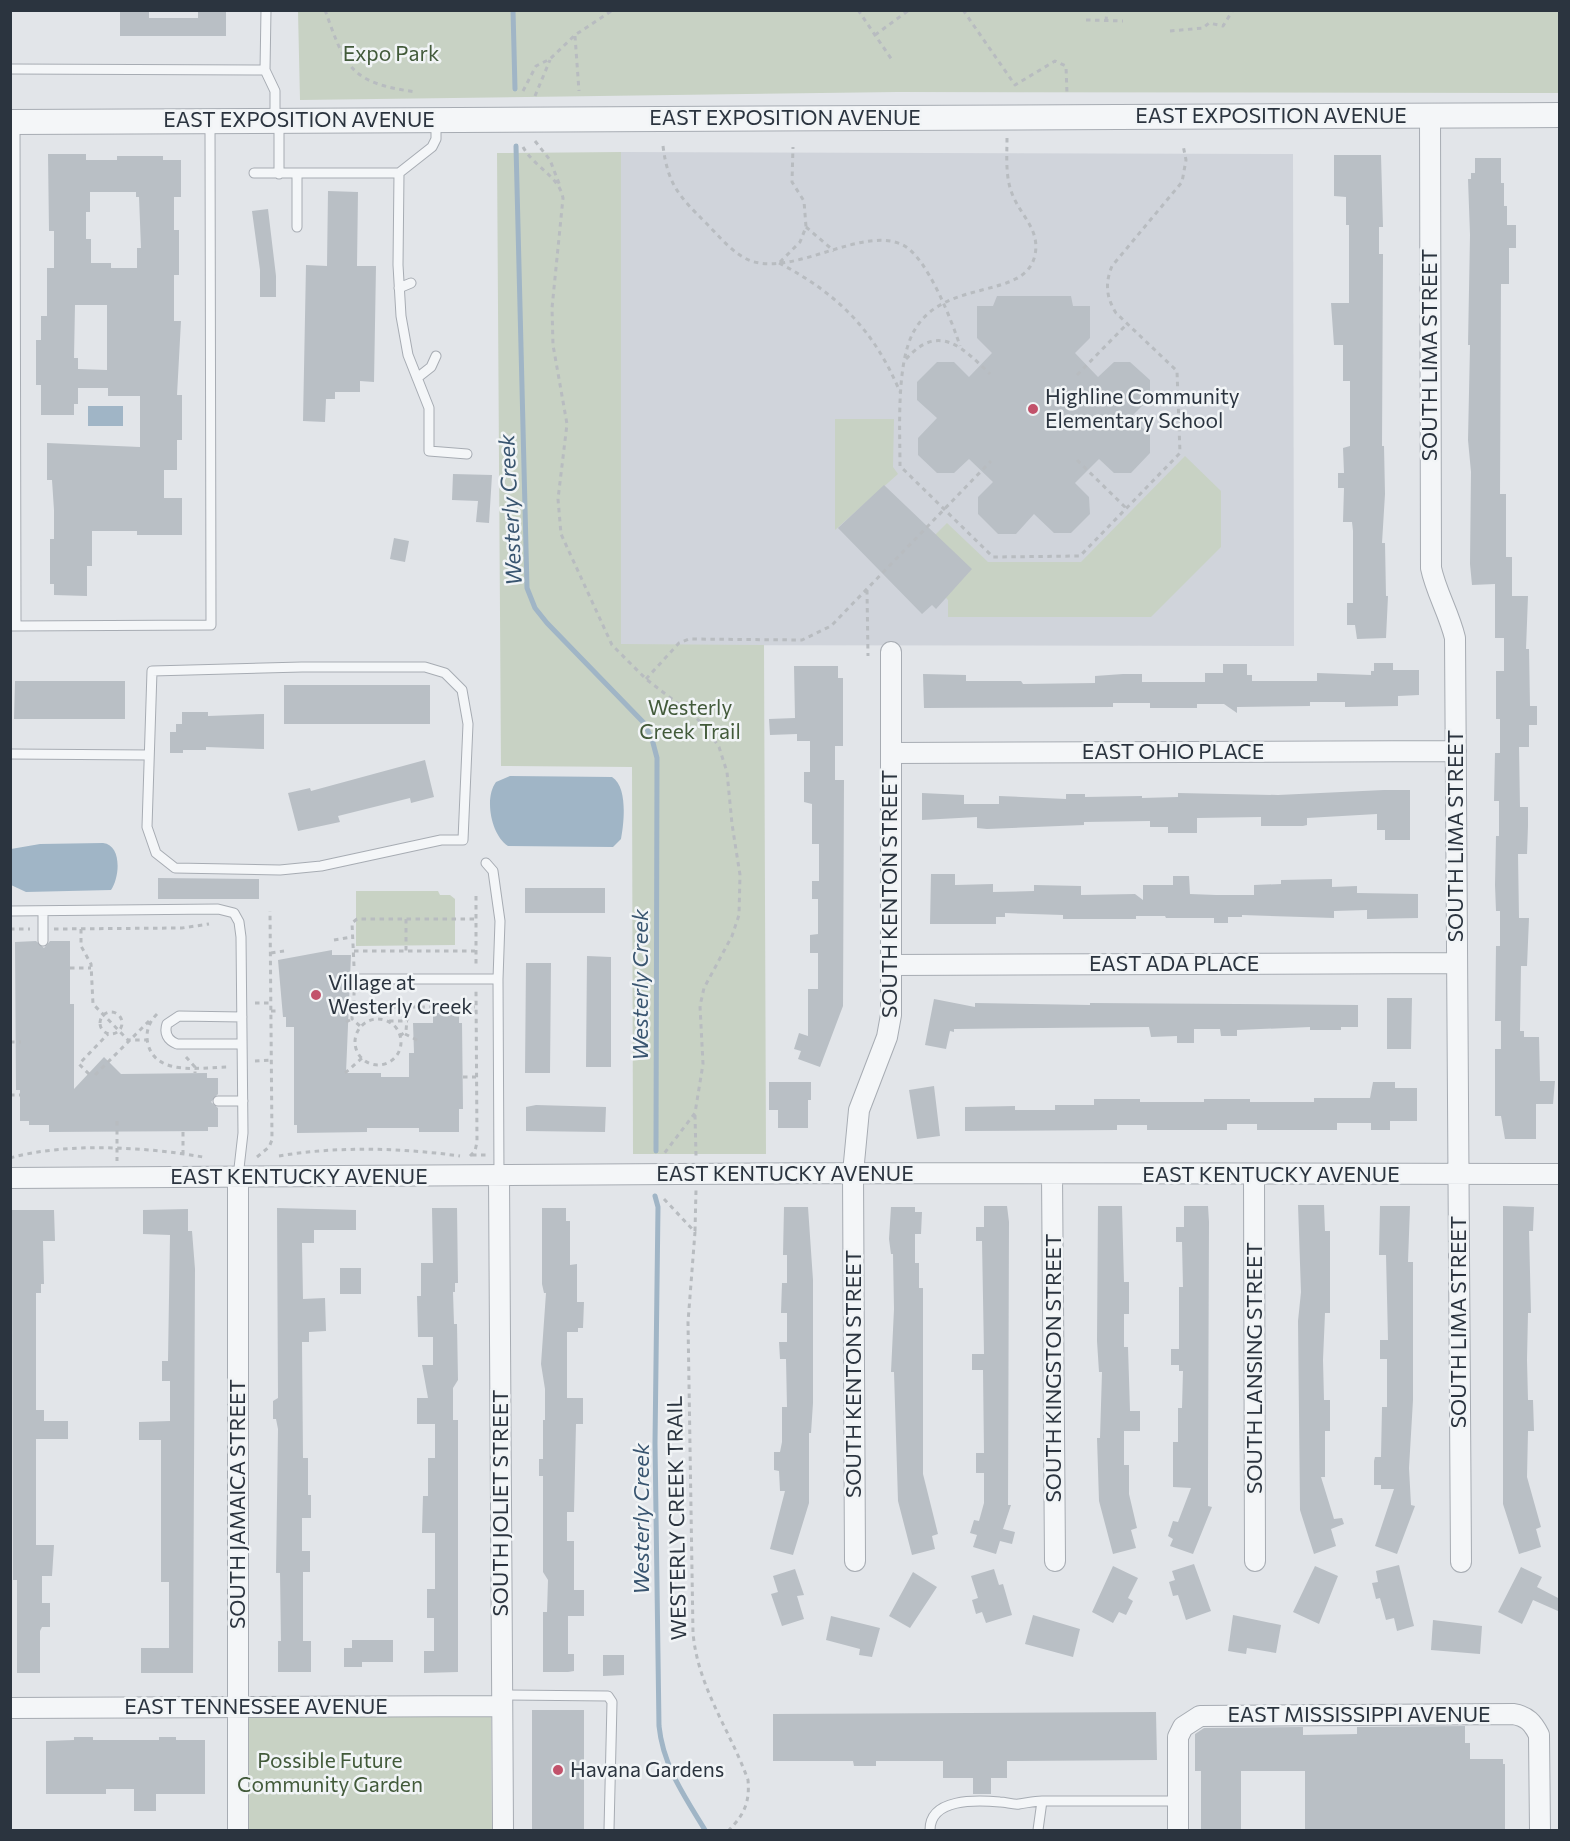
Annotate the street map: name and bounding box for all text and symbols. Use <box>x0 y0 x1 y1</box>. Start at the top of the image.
park label: Expo Park <box>343 40 439 65</box>
street label: EAST EXPOSITION AVENUE <box>1135 102 1407 127</box>
street label: EAST EXPOSITION AVENUE <box>649 104 921 129</box>
street label: EAST EXPOSITION AVENUE <box>163 106 435 131</box>
street label: SOUTH LIMA STREET <box>1416 249 1441 461</box>
place label: Highline Community Elementary School <box>1045 383 1240 432</box>
marker: Highline Community Elementary School <box>1026 402 1040 416</box>
water label: Westerly Creek <box>492 432 527 586</box>
park label: Westerly Creek Trail <box>639 694 741 743</box>
street label: SOUTH LIMA STREET <box>1442 730 1467 942</box>
street label: EAST OHIO PLACE <box>1082 738 1264 763</box>
street label: SOUTH KENTON STREET <box>876 770 901 1018</box>
water label: Westerly Creek <box>626 908 653 1061</box>
street label: EAST ADA PLACE <box>1089 950 1259 975</box>
place label: Village at Westerly Creek <box>328 969 473 1018</box>
marker: Village at Westerly Creek <box>309 988 323 1002</box>
street label: EAST KENTUCKY AVENUE <box>656 1160 914 1185</box>
street label: EAST KENTUCKY AVENUE <box>1142 1161 1400 1186</box>
street label: EAST KENTUCKY AVENUE <box>170 1163 428 1188</box>
street label: SOUTH LIMA STREET <box>1445 1216 1470 1428</box>
street label: SOUTH KINGSTON STREET <box>1040 1233 1065 1503</box>
street label: SOUTH LANSING STREET <box>1241 1242 1266 1494</box>
street label: SOUTH KENTON STREET <box>840 1250 865 1498</box>
street label: SOUTH JAMAICA STREET <box>224 1379 249 1629</box>
street label: SOUTH JOLIET STREET <box>487 1389 512 1617</box>
street label: WESTERLY CREEK TRAIL <box>661 1395 690 1641</box>
water label: Westerly Creek <box>627 1442 654 1595</box>
street label: EAST TENNESSEE AVENUE <box>124 1693 388 1718</box>
street label: EAST MISSISSIPPI AVENUE <box>1227 1701 1491 1726</box>
park label: Possible Future Community Garden <box>237 1747 423 1796</box>
place label: Havana Gardens <box>570 1756 724 1781</box>
marker: Havana Gardens <box>551 1763 565 1777</box>

